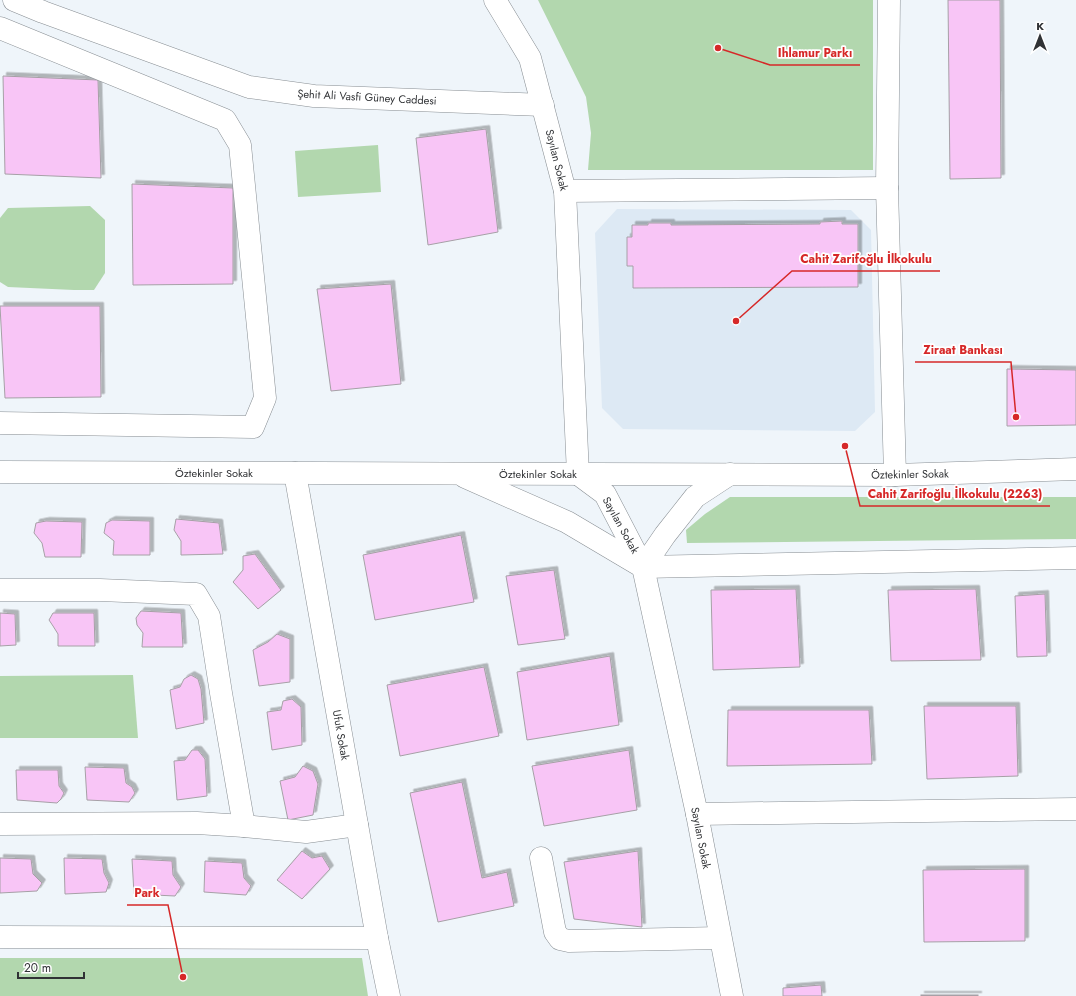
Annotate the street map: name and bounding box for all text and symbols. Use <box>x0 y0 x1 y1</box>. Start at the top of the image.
north arrow <box>1020 16 1060 56</box>
text: K <box>1036 18 1044 34</box>
callout: Ihlamur Parkı <box>770 41 860 65</box>
text: Ihlamur Parkı <box>778 44 852 62</box>
street label: Şehit Ali Vasfi Güney Caddesi <box>297 85 437 109</box>
street label: Sayılan Sokak <box>542 128 572 193</box>
callout: Cahit Zarifoğlu İlkokulu <box>792 247 940 271</box>
text: Cahit Zarifoğlu İlkokulu <box>800 250 932 268</box>
callout: Ziraat Bankası <box>915 338 1011 362</box>
text: Ziraat Bankası <box>923 341 1003 359</box>
street label: Öztekinler Sokak <box>175 465 253 481</box>
street label: Öztekinler Sokak <box>871 465 949 483</box>
street label: Öztekinler Sokak <box>499 466 577 482</box>
callout: Cahit Zarifoğlu İlkokulu (2263) <box>860 482 1050 506</box>
text: Cahit Zarifoğlu İlkokulu (2263) <box>868 485 1042 503</box>
street label: Sayılan Sokak <box>599 494 643 557</box>
street label: Ufuk Sokak <box>329 709 353 762</box>
street label: Sayılan Sokak <box>687 806 715 871</box>
callout: Park <box>127 881 168 905</box>
text: Park <box>134 884 160 902</box>
scale bar <box>18 954 84 980</box>
text: 20 m <box>24 959 51 977</box>

